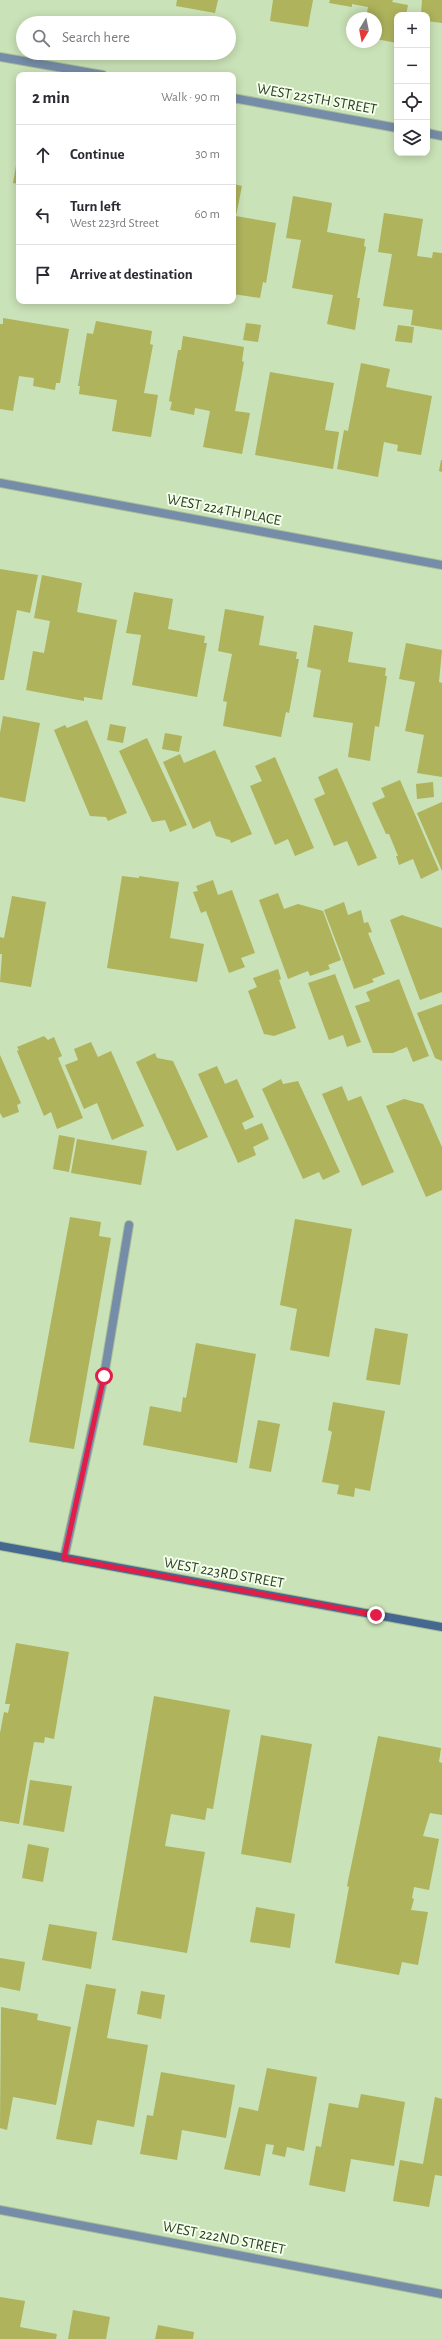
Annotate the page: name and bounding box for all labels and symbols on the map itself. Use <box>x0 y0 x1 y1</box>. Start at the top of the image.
north arrow <box>346 12 382 48</box>
street label: WEST 225TH STREET <box>256 81 379 117</box>
street label: WEST 224TH PLACE <box>166 492 282 528</box>
route start <box>95 1367 113 1385</box>
street label: WEST 223RD STREET <box>163 1555 286 1591</box>
route end <box>367 1606 385 1624</box>
street label: WEST 222ND STREET <box>161 2219 287 2257</box>

